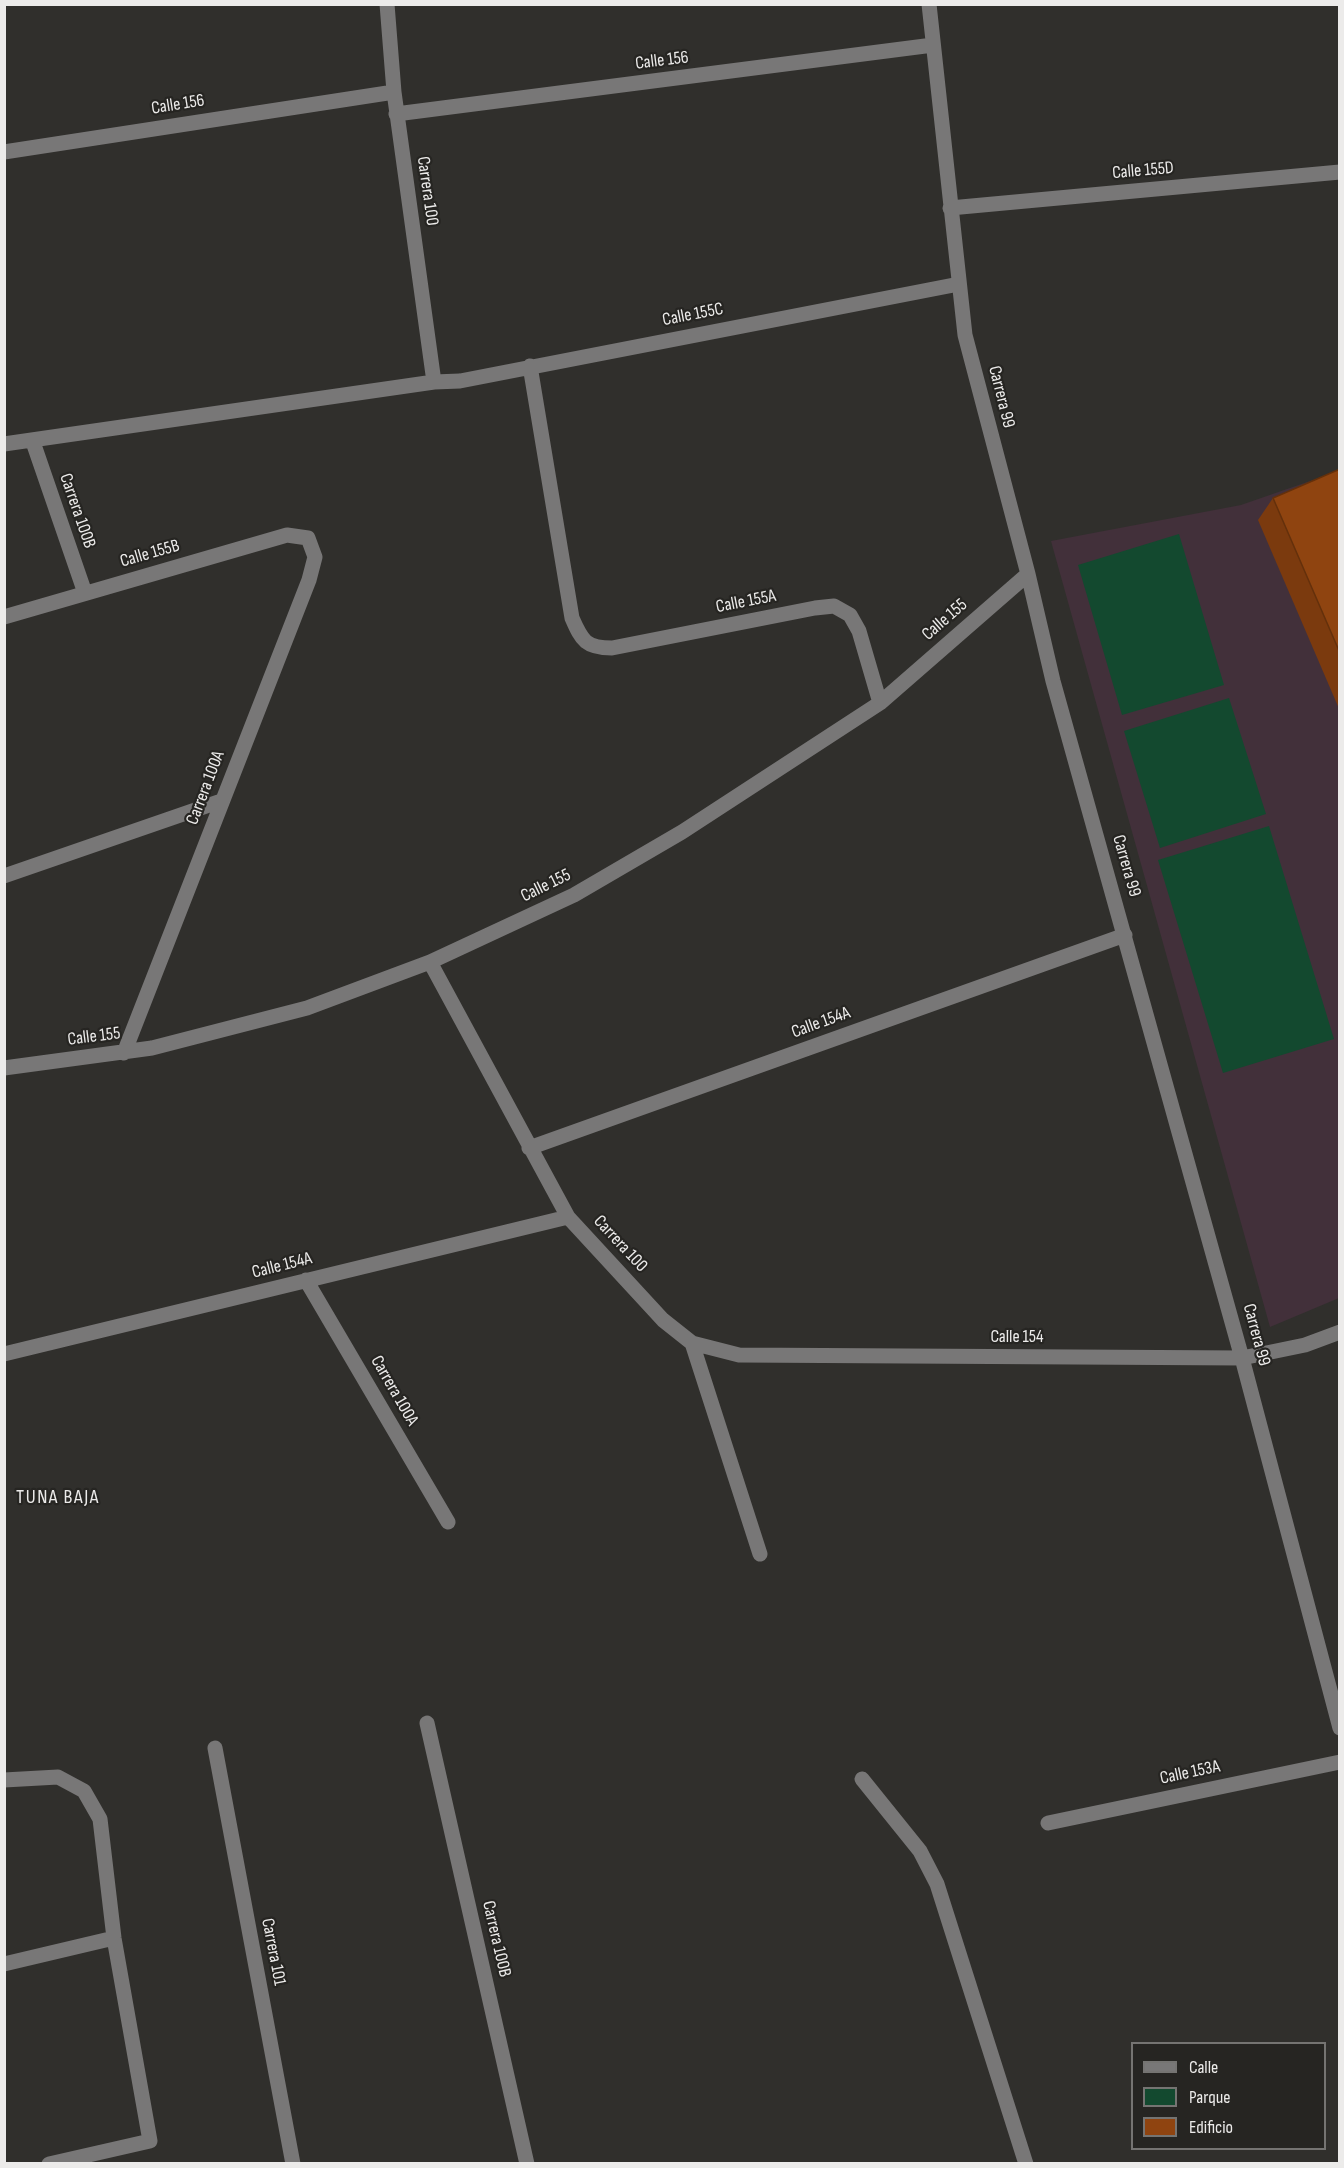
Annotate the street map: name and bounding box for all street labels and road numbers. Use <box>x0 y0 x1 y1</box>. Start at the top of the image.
street label: Calle 156 <box>634 47 690 75</box>
street label: Calle 156 <box>150 90 206 120</box>
street label: Carrera 100 <box>411 155 443 227</box>
street label: Calle 155D <box>1111 158 1175 184</box>
street label: Calle 155C <box>661 299 725 331</box>
street label: Carrera 99 <box>983 364 1019 430</box>
street label: Carrera 100B <box>54 471 100 551</box>
street label: Calle 155B <box>118 535 182 573</box>
street label: Calle 155A <box>714 586 778 618</box>
street label: Calle 155 <box>918 595 972 645</box>
street label: Carrera 100A <box>182 748 230 828</box>
street label: Carrera 99 <box>1107 833 1145 899</box>
street label: Calle 155 <box>517 865 575 907</box>
street label: Calle 154A <box>789 1002 853 1044</box>
street label: Calle 155 <box>66 1023 122 1051</box>
street label: Carrera 100 <box>588 1211 652 1277</box>
street label: Calle 154A <box>250 1248 314 1284</box>
street label: Carrera 99 <box>1237 1302 1275 1368</box>
street label: Calle 154 <box>990 1326 1044 1348</box>
street label: Carrera 100A <box>365 1352 423 1430</box>
street label: Calle 153A <box>1158 1756 1222 1790</box>
street label: Carrera 100B <box>477 1899 515 1979</box>
street label: Carrera 101 <box>256 1917 290 1987</box>

